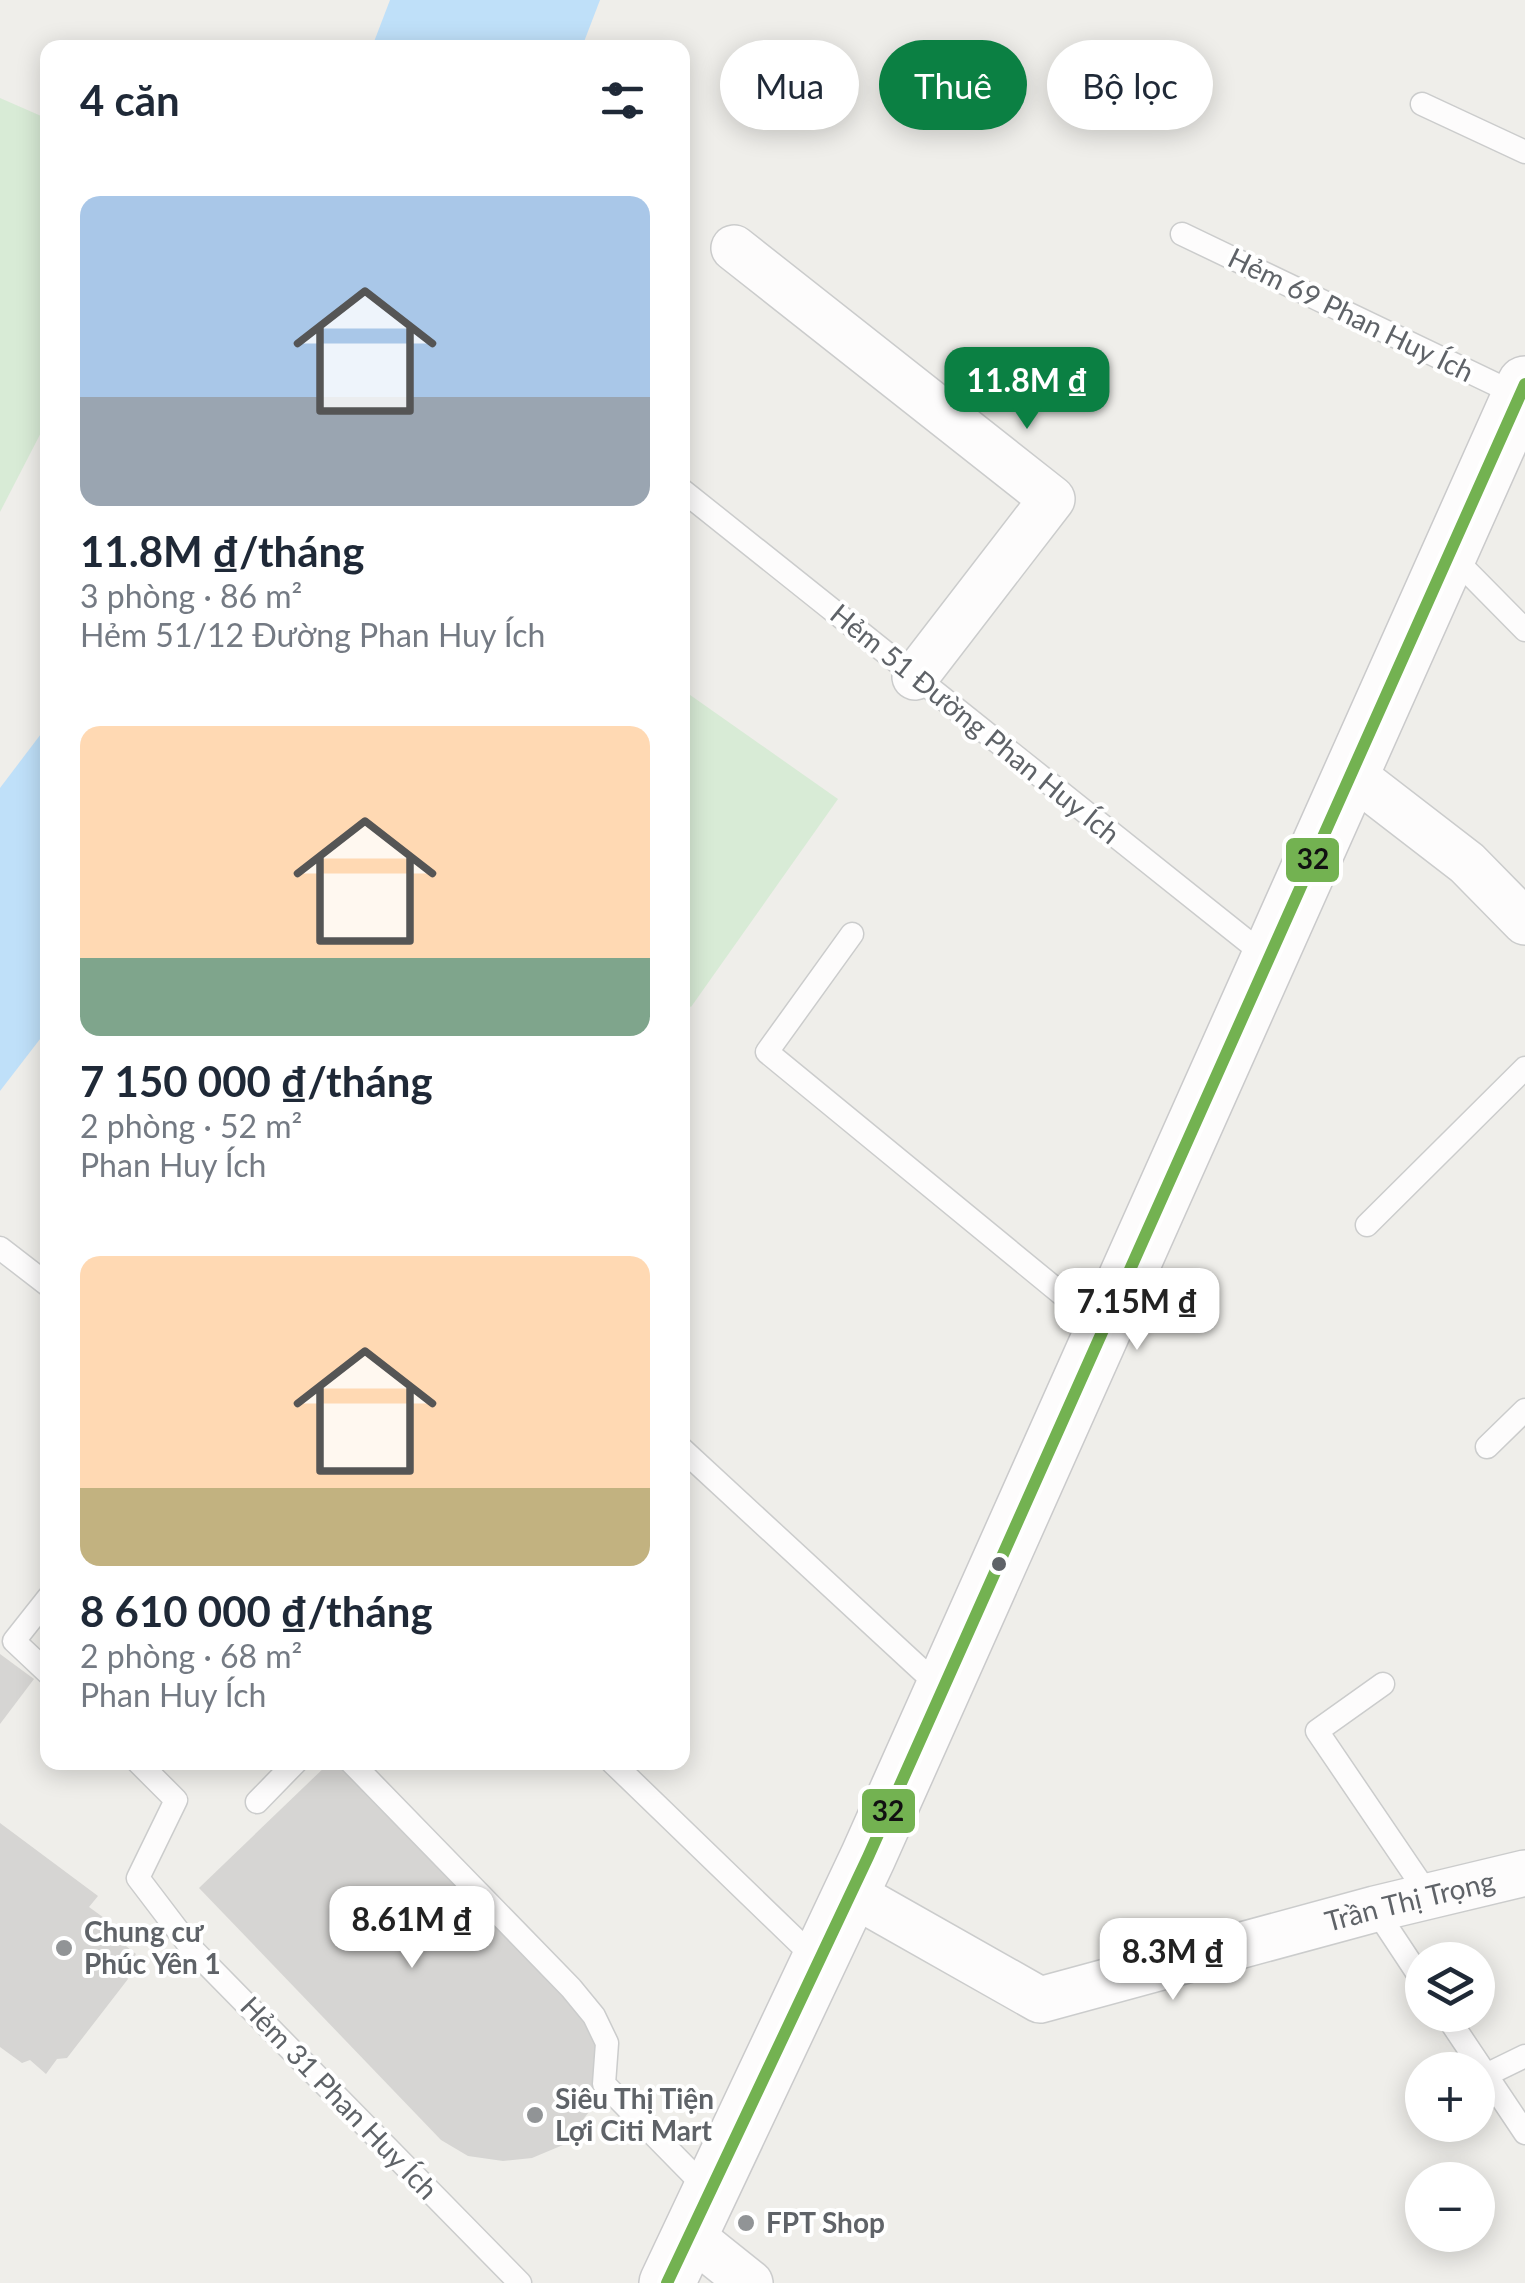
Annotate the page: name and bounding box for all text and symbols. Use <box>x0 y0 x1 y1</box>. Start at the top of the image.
chip: Mua <box>720 40 859 130</box>
chip: Thuê <box>879 40 1027 130</box>
chip: Bộ lọc <box>1047 40 1213 130</box>
icon: filters <box>595 73 650 128</box>
text: 4 căn <box>80 75 180 125</box>
street label: Hẻm 69 Phan Huy Ích <box>1223 240 1480 388</box>
icon: home <box>275 261 455 441</box>
pin: 11.8M ₫ <box>935 347 1119 432</box>
text: 11.8M ₫ <box>966 360 1088 399</box>
text: 11.8M ₫/tháng <box>80 526 364 576</box>
text: 3 phòng · 86 m² <box>80 576 302 615</box>
street label: Hẻm 51 Đường Phan Huy Ích <box>824 596 1127 850</box>
text: Hẻm 51/12 Đường Phan Huy Ích <box>80 615 545 654</box>
icon: home <box>275 791 455 971</box>
line badge: 32 <box>1284 836 1341 884</box>
text: 32 <box>1297 841 1329 875</box>
text: 7 150 000 ₫/tháng <box>80 1056 433 1106</box>
text: 2 phòng · 52 m² <box>80 1106 302 1145</box>
text: Phan Huy Ích <box>80 1145 266 1184</box>
pin: 7.15M ₫ <box>1045 1268 1229 1353</box>
text: 7.15M ₫ <box>1076 1281 1198 1320</box>
icon: home <box>275 1321 455 1501</box>
unlabelled marker <box>989 1554 1009 1574</box>
text: 8 610 000 ₫/tháng <box>80 1586 433 1636</box>
text: 2 phòng · 68 m² <box>80 1636 302 1675</box>
text: Phan Huy Ích <box>80 1675 266 1714</box>
line badge: 32 <box>860 1787 917 1835</box>
text: 32 <box>872 1793 904 1827</box>
street label: Trần Thị Trọng <box>1321 1863 1498 1938</box>
pin: 8.61M ₫ <box>320 1886 504 1971</box>
text: 8.61M ₫ <box>351 1899 473 1938</box>
place label: Chung cư Phúc Yên 1 <box>84 1914 221 1980</box>
pin: 8.3M ₫ <box>1092 1918 1254 2003</box>
text: 8.3M ₫ <box>1122 1931 1224 1970</box>
marker: Chung cư Phúc Yên 1 <box>53 1937 75 1959</box>
map controls <box>1405 1942 1495 2252</box>
button: layers <box>1405 1942 1495 2032</box>
street label: Hẻm 31 Phan Huy Ích <box>234 1989 445 2206</box>
button: + <box>1405 2052 1495 2142</box>
place label: Siêu Thị Tiện Lợi Citi Mart <box>555 2081 714 2147</box>
marker: Siêu Thị Tiện Lợi Citi Mart <box>524 2104 546 2126</box>
button: − <box>1405 2162 1495 2252</box>
place label: FPT Shop <box>766 2205 885 2239</box>
marker: FPT Shop <box>735 2212 757 2234</box>

